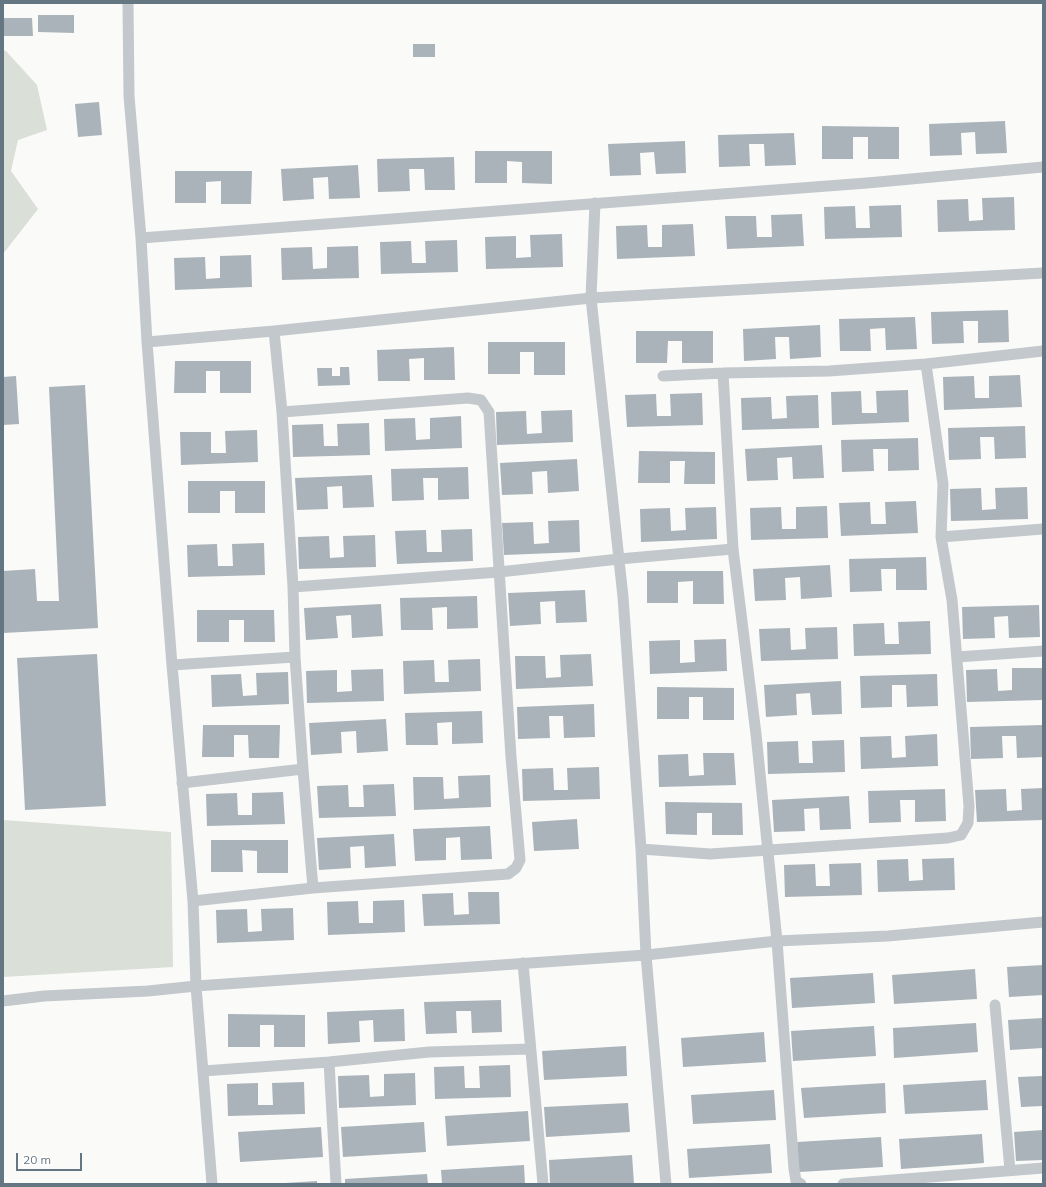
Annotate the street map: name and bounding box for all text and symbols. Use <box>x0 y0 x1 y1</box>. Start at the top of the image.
scale bar <box>18 1145 84 1171</box>
text: 20 m <box>23 1152 51 1167</box>

